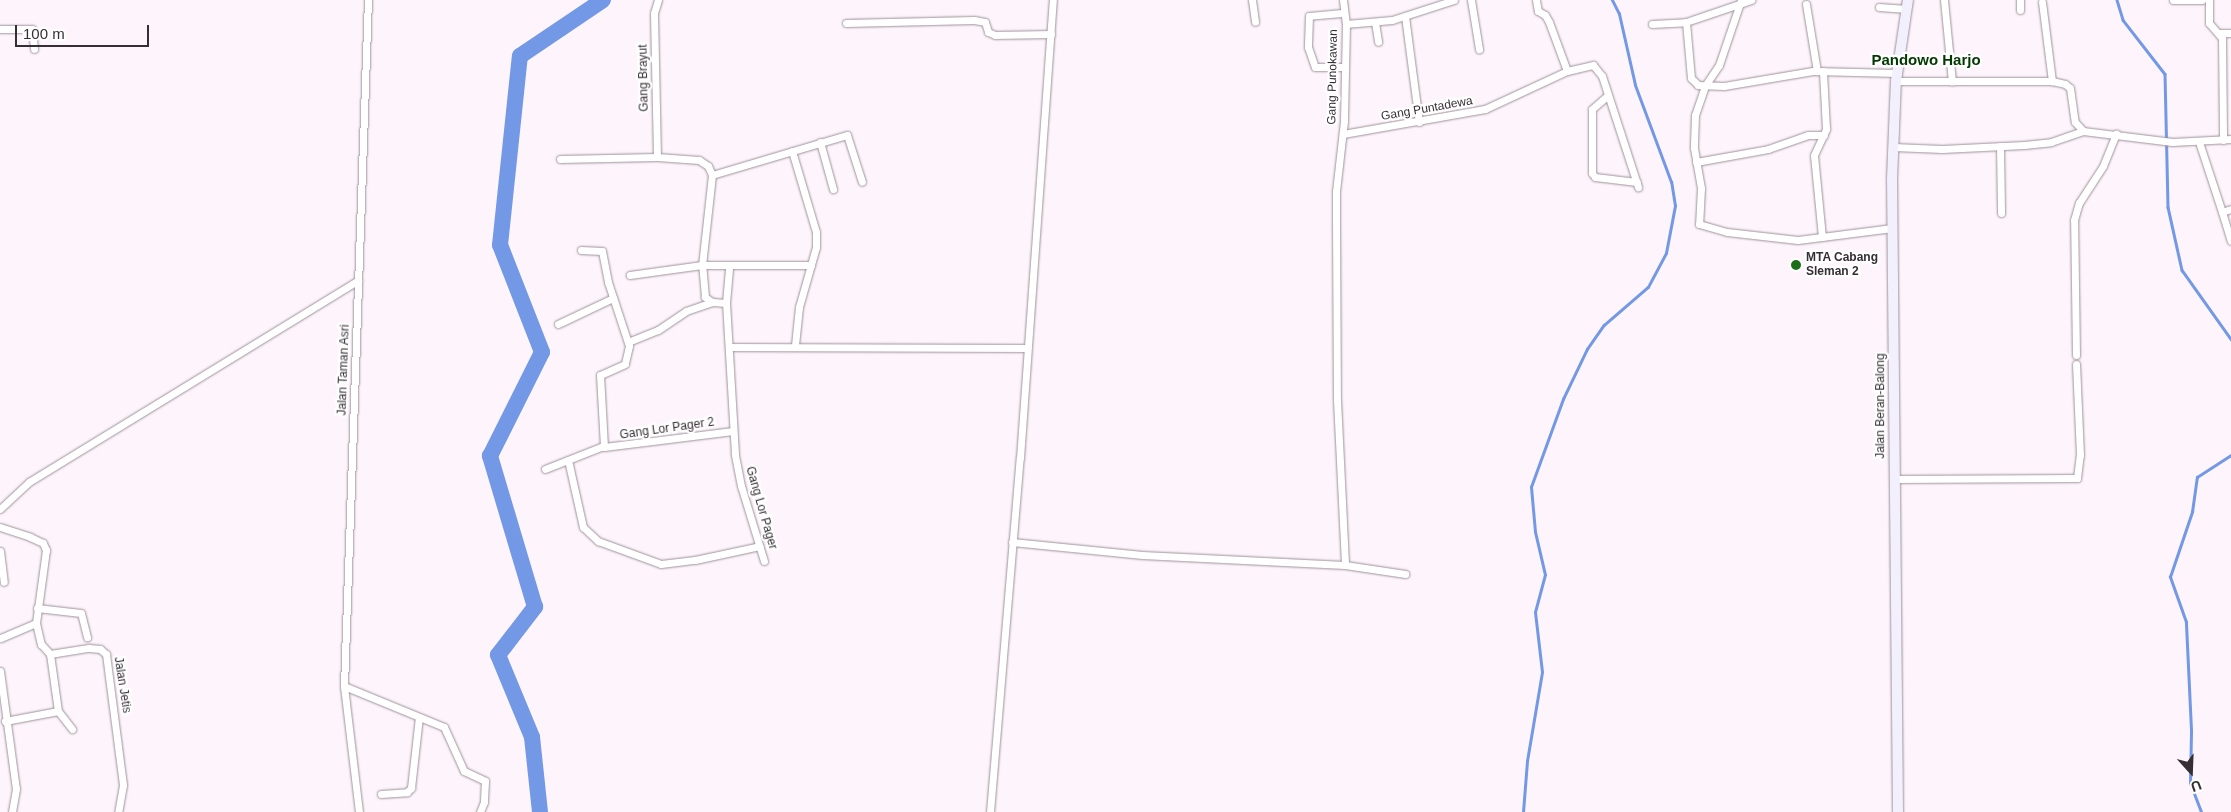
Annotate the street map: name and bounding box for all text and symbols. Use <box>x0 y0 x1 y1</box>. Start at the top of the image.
scale bar <box>18 15 151 47</box>
text: 100 m <box>23 25 65 42</box>
street label: Gang Punokawan <box>1325 29 1341 125</box>
street label: Gang Brayut <box>636 44 652 112</box>
district label: Pandowo Harjo <box>1871 51 1981 69</box>
street label: Gang Puntadewa <box>1380 94 1474 124</box>
place label: MTA Cabang Sleman 2 <box>1806 251 1878 279</box>
marker: MTA Cabang Sleman 2 <box>1790 259 1802 271</box>
street label: Jalan Taman Asri <box>335 324 353 416</box>
street label: Jalan Beran-Balong <box>1874 353 1888 459</box>
street label: Gang Lor Pager 2 <box>619 415 715 443</box>
street label: Gang Lor Pager <box>742 465 780 551</box>
street label: Jalan Jetis <box>110 656 134 714</box>
north arrow <box>2166 747 2216 797</box>
text: U <box>2189 777 2204 795</box>

